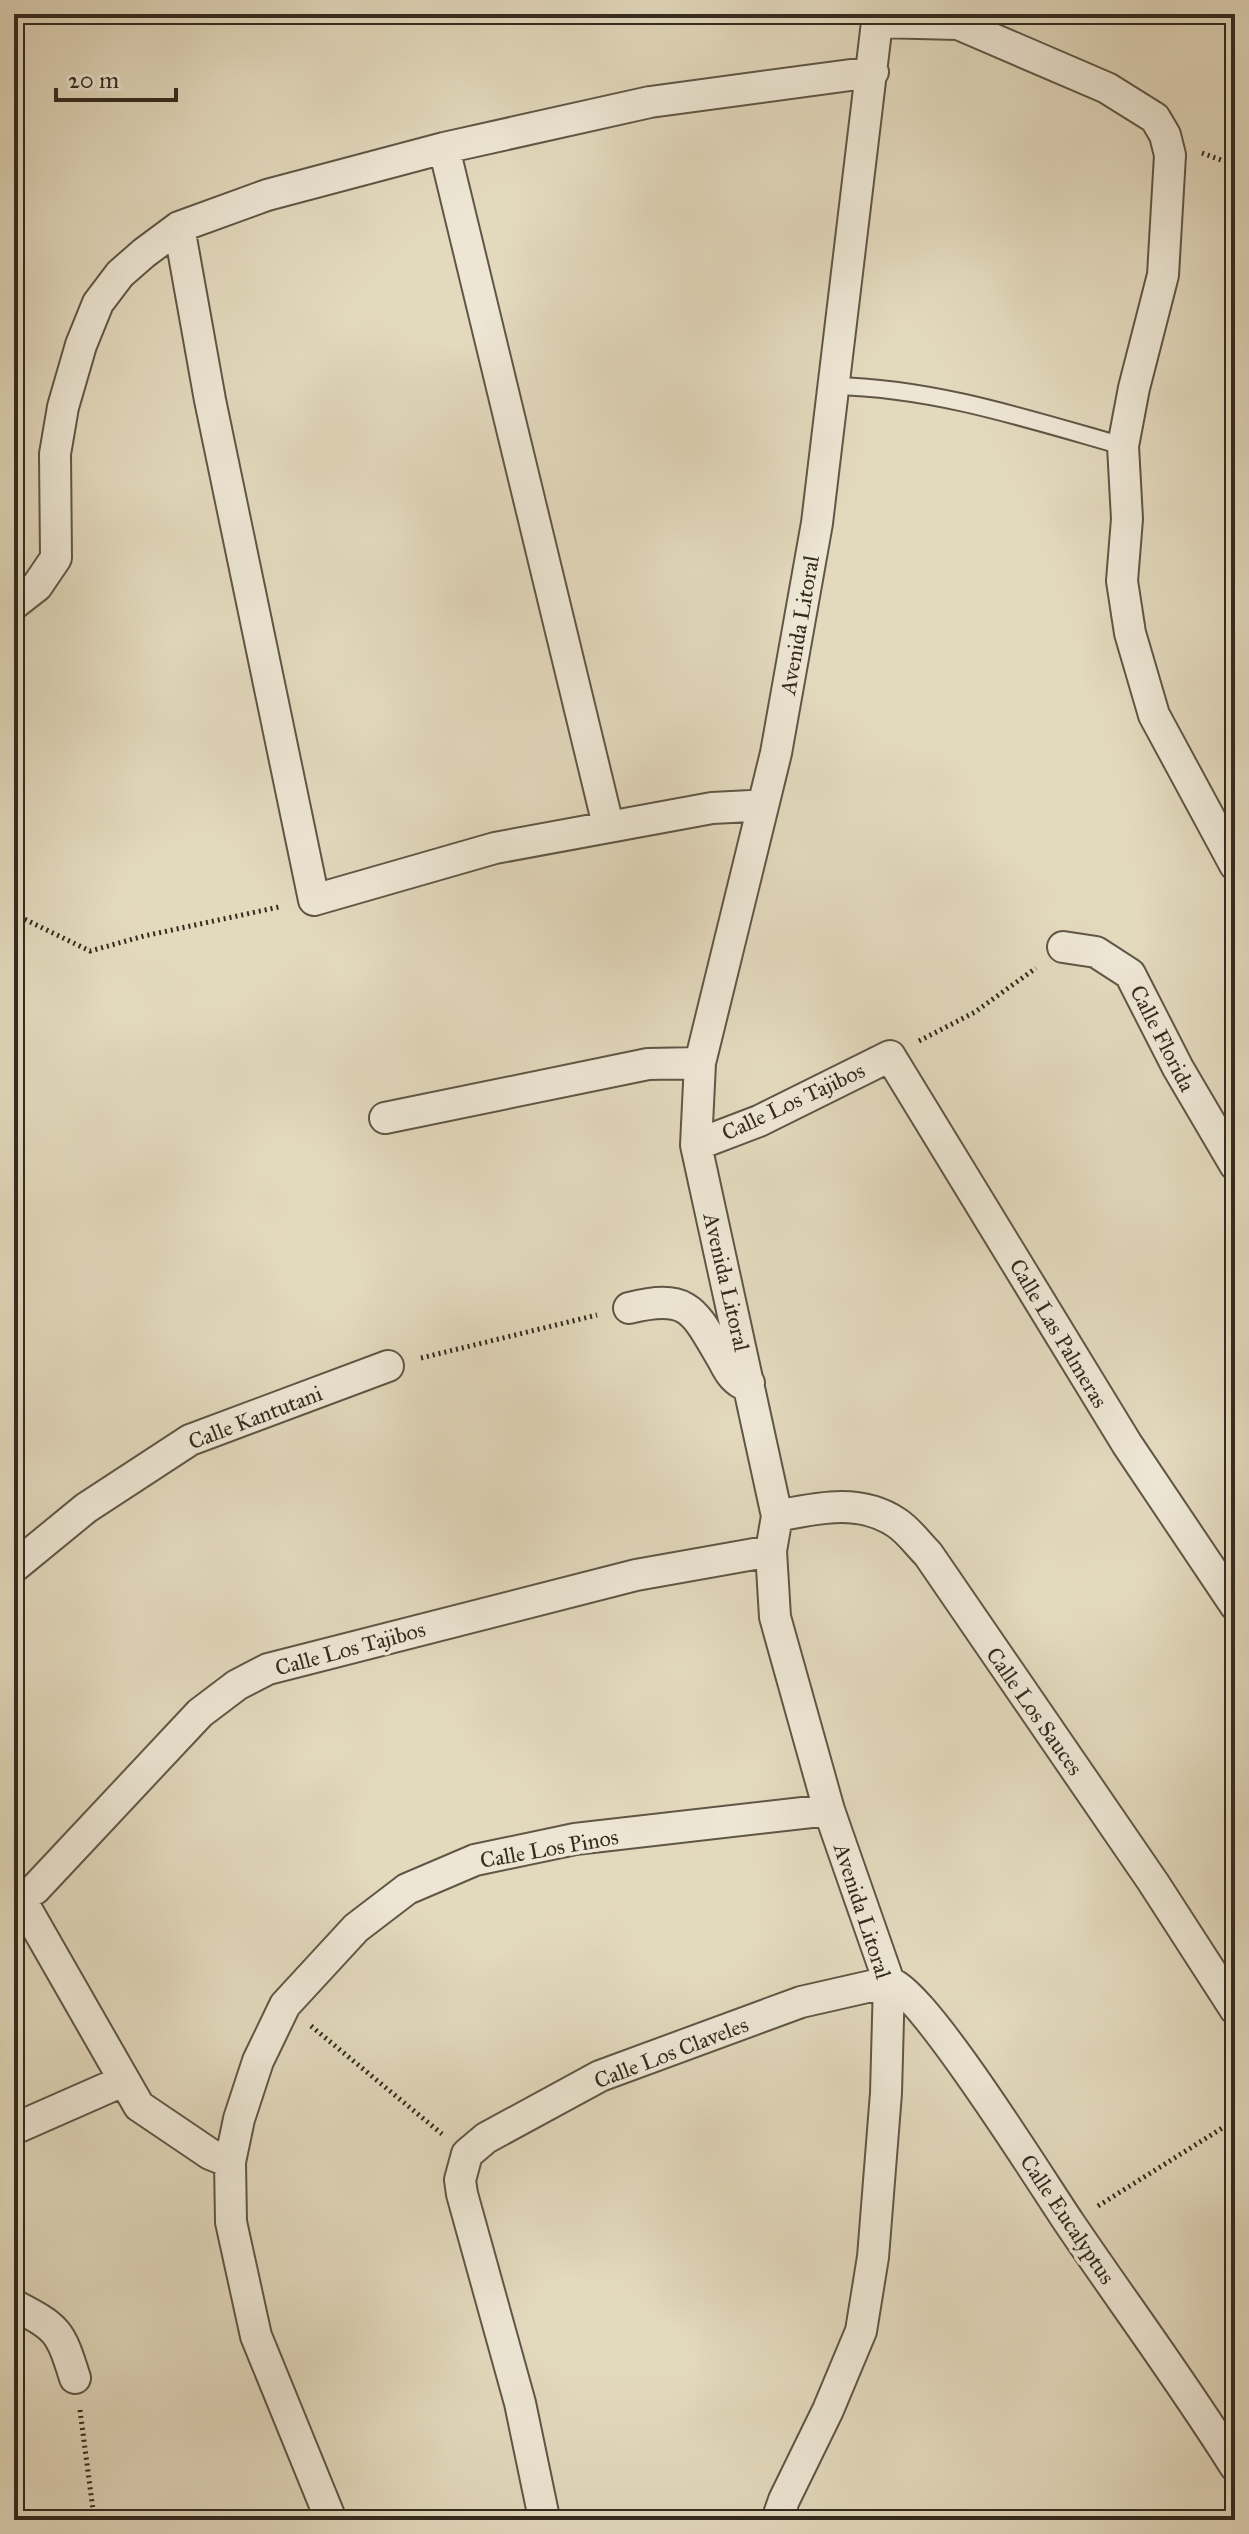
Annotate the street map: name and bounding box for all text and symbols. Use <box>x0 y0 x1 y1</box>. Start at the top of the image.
scale bar <box>56 52 176 102</box>
text: 20 m <box>68 65 119 95</box>
street label: Avenida Litoral <box>774 553 825 698</box>
street label: Calle Florida <box>1124 980 1201 1097</box>
street label: Calle Los Tajibos <box>717 1057 869 1146</box>
street label: Avenida Litoral <box>697 1209 756 1354</box>
street label: Calle Las Palmeras <box>1004 1254 1114 1413</box>
street label: Calle Kantutani <box>184 1380 326 1455</box>
street label: Calle Los Tajibos <box>272 1615 428 1682</box>
street label: Calle Los Sauces <box>980 1642 1089 1781</box>
street label: Calle Los Pinos <box>478 1823 620 1874</box>
street label: Avenida Litoral <box>828 1839 897 1982</box>
street label: Calle Los Claveles <box>590 2011 752 2094</box>
street label: Calle Eucalyptus <box>1014 2149 1121 2289</box>

